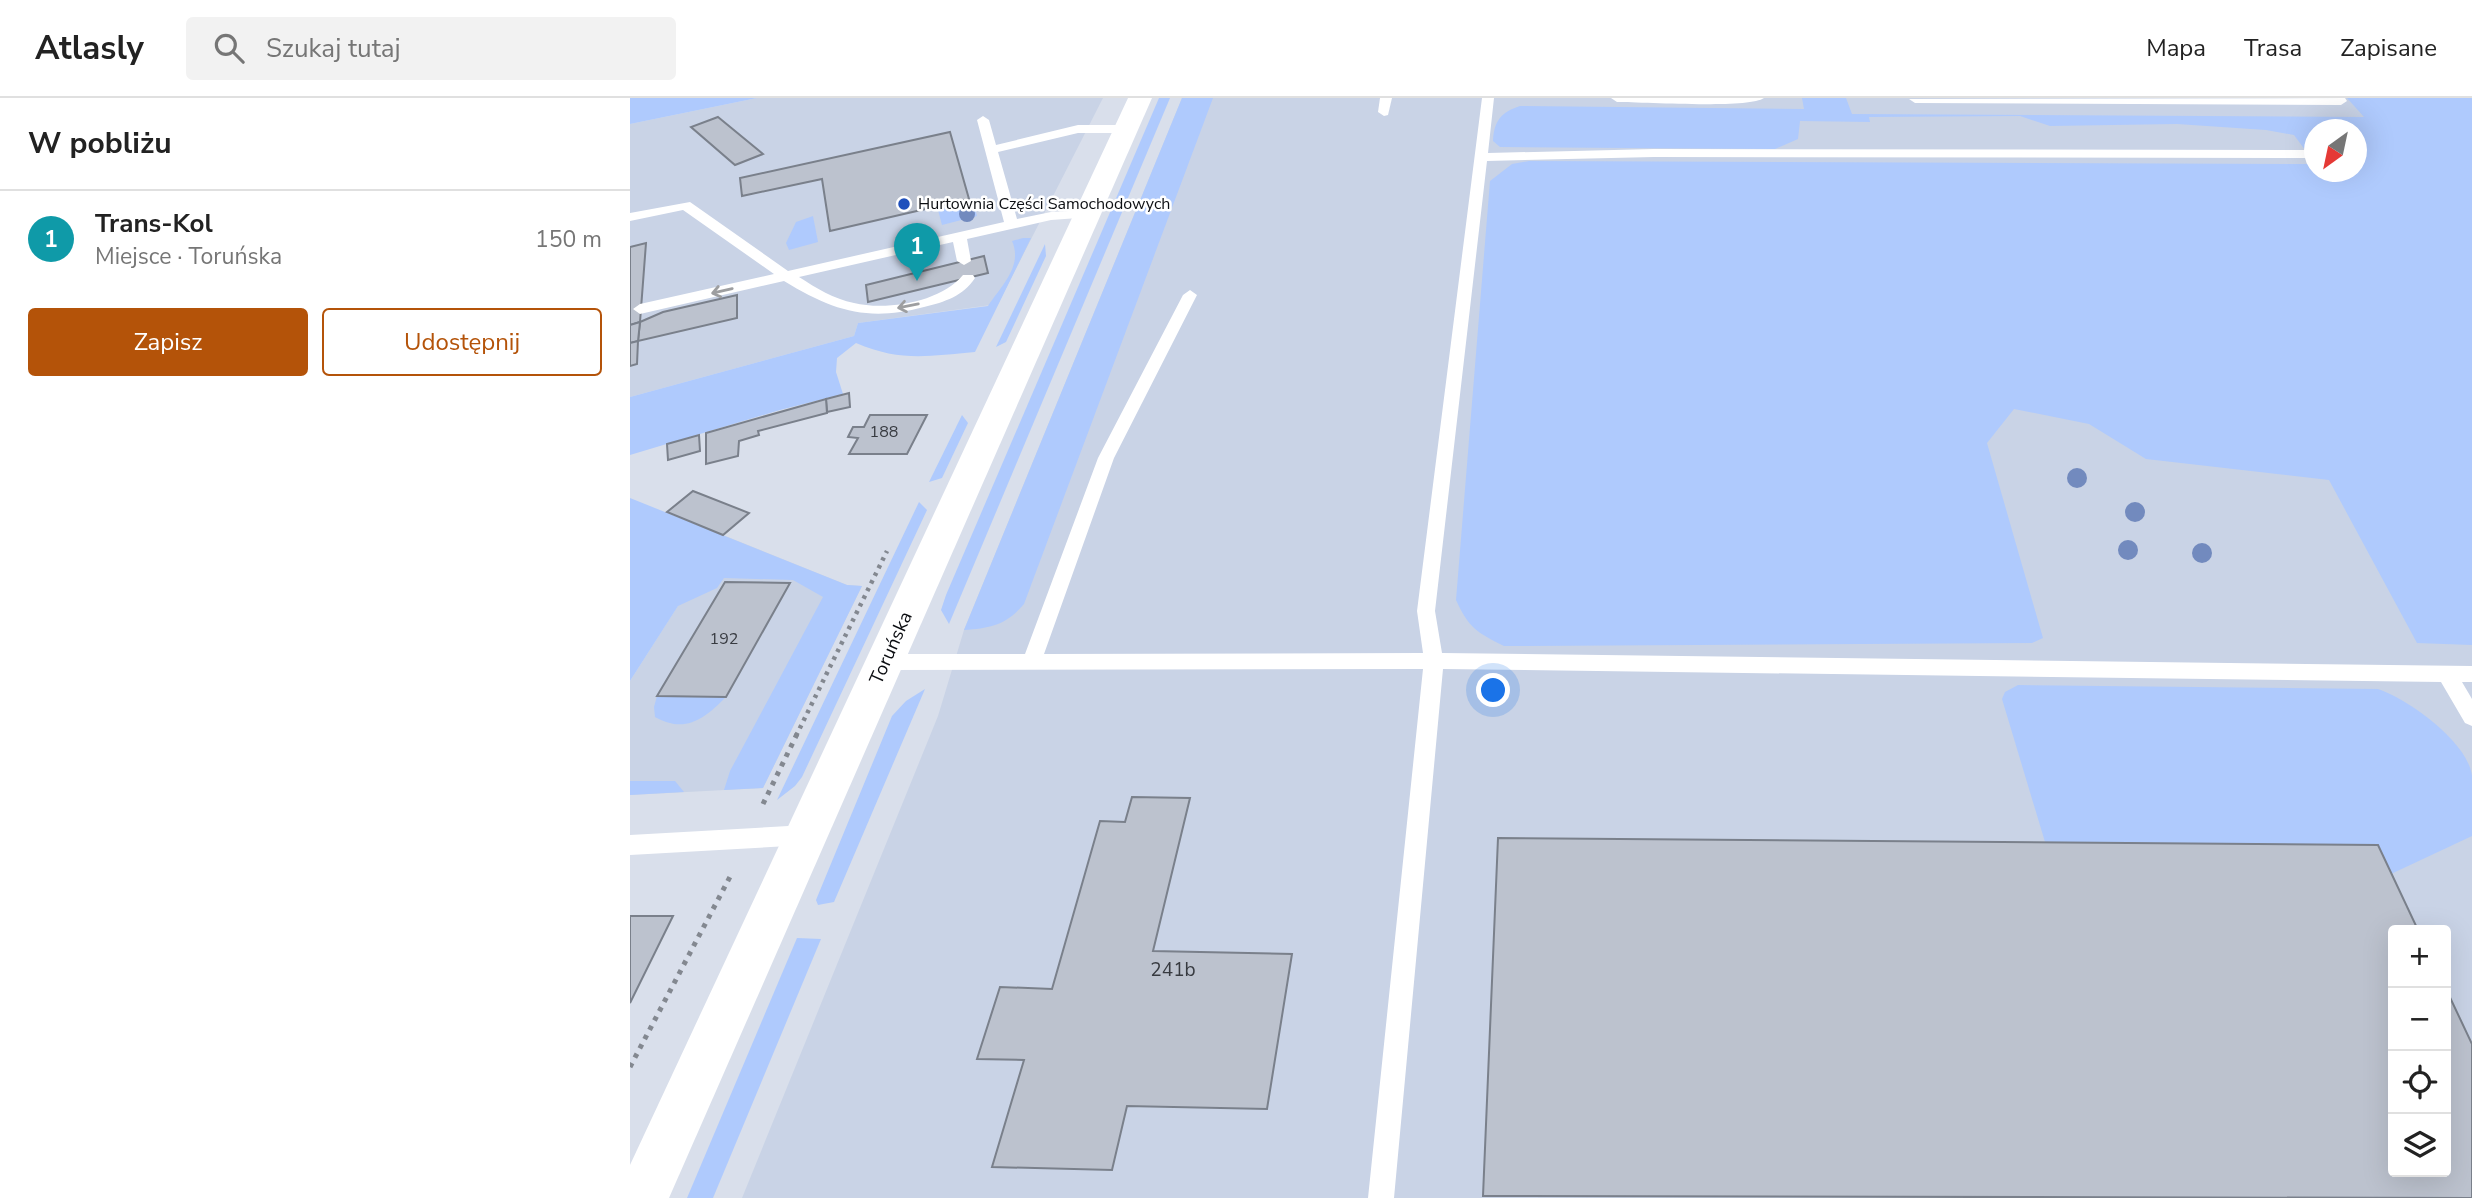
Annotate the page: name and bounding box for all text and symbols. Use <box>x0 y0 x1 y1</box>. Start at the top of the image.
search box <box>186 17 676 80</box>
text: Atlasly <box>35 26 144 71</box>
icon: search <box>210 29 248 67</box>
text: Szukaj tutaj <box>266 31 401 66</box>
text: Mapa <box>2146 32 2206 64</box>
text: Trasa <box>2244 32 2302 64</box>
text: Zapisane <box>2340 32 2437 64</box>
north arrow <box>2304 119 2367 182</box>
text: W pobliżu <box>28 123 172 164</box>
place label: Hurtownia Części Samochodowych <box>918 193 1170 215</box>
marker: Hurtownia Części Samochodowych <box>896 196 912 212</box>
text: Trans-Kol <box>95 206 213 241</box>
pin: 1 <box>894 223 940 281</box>
text: 1 <box>44 224 58 255</box>
text: 150 m <box>535 224 602 255</box>
text: Miejsce · Toruńska <box>95 241 282 272</box>
one-way arrow <box>711 284 734 298</box>
one-way arrow <box>897 300 920 314</box>
button: Zapisz <box>28 308 308 376</box>
button: Udostępnij <box>322 308 602 376</box>
house number: 188 <box>870 421 898 443</box>
street label: Toruńska <box>863 607 919 689</box>
house number: 192 <box>710 628 738 650</box>
your location <box>1476 673 1510 707</box>
map controls <box>2388 925 2451 1177</box>
button: + <box>2388 925 2451 988</box>
house number: 241b <box>1150 957 1196 983</box>
button: − <box>2388 988 2451 1051</box>
button: locate <box>2388 1051 2451 1114</box>
button: layers <box>2388 1114 2451 1177</box>

